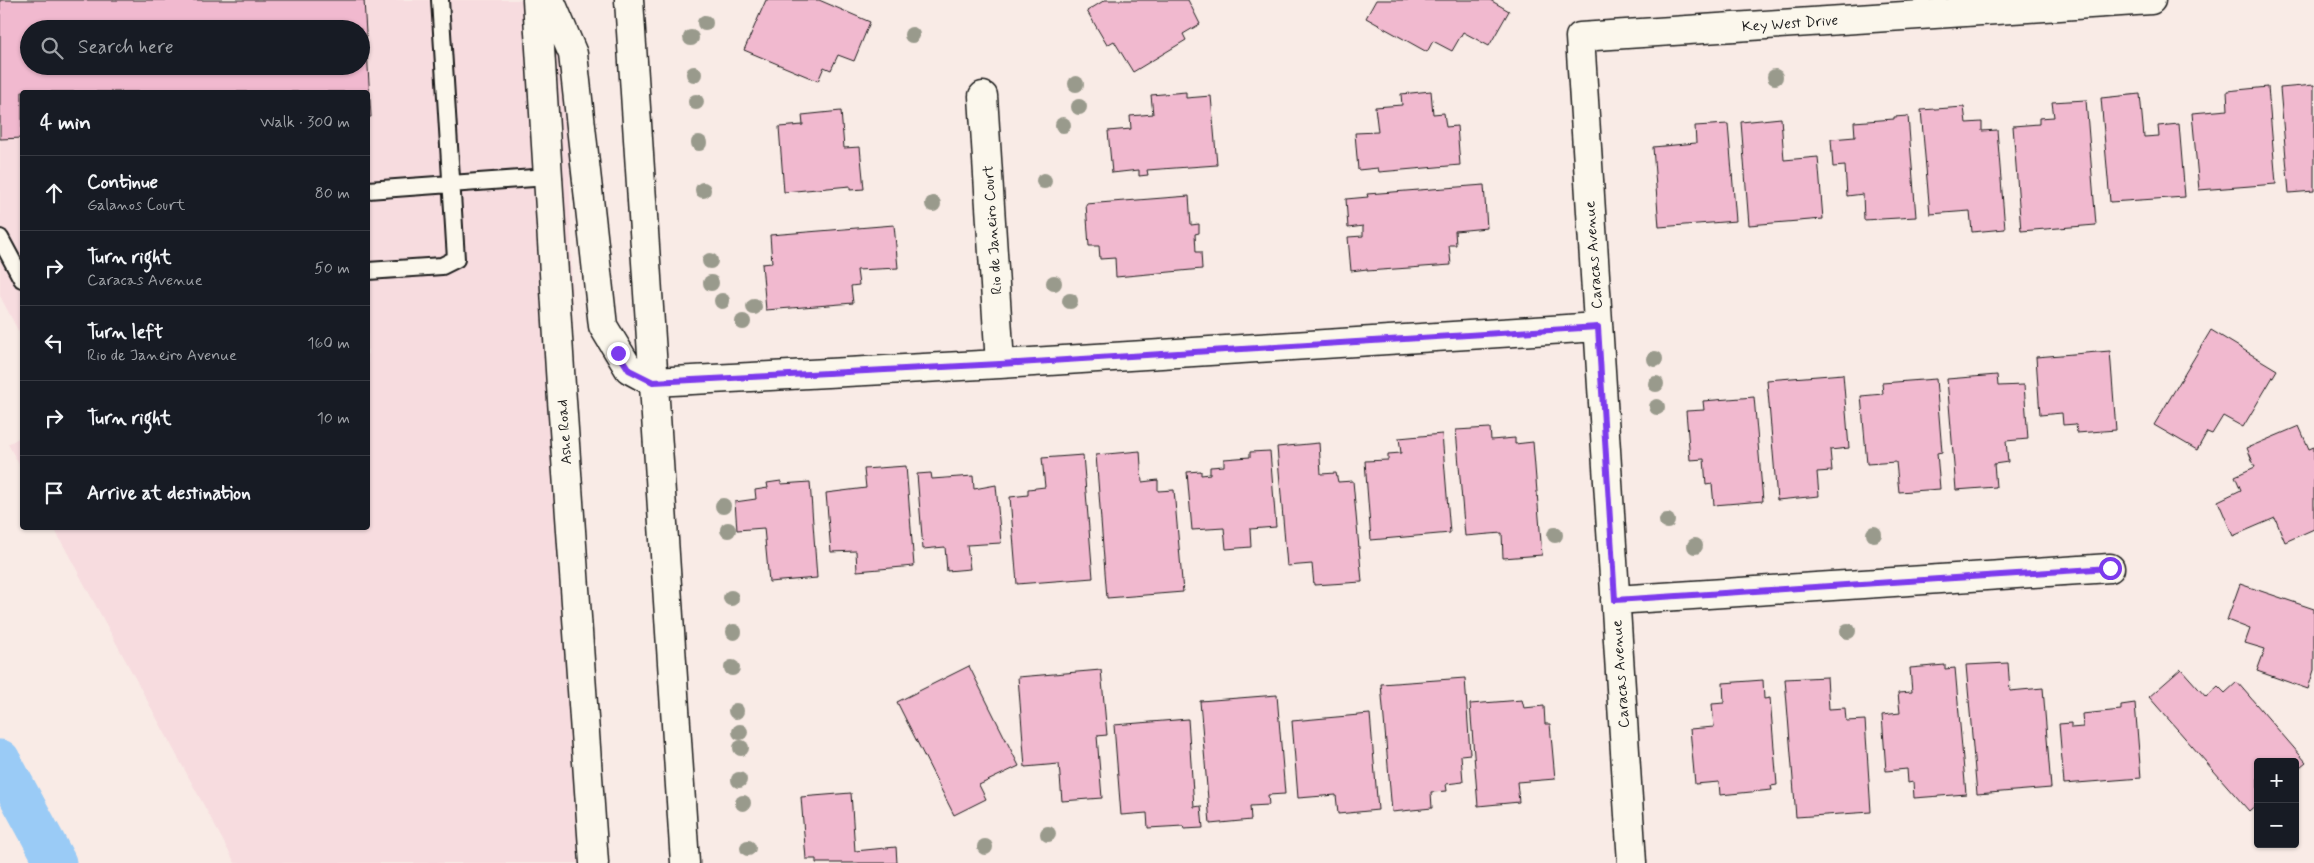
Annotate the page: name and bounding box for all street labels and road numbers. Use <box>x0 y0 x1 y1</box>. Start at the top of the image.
street label: Key West Drive <box>1741 11 1839 37</box>
street label: Rio de Janeiro Court <box>979 165 1007 295</box>
street label: Caracas Avenue <box>1580 200 1608 310</box>
street label: Ashe Road <box>553 399 577 465</box>
street label: Caracas Avenue <box>1607 619 1635 729</box>

